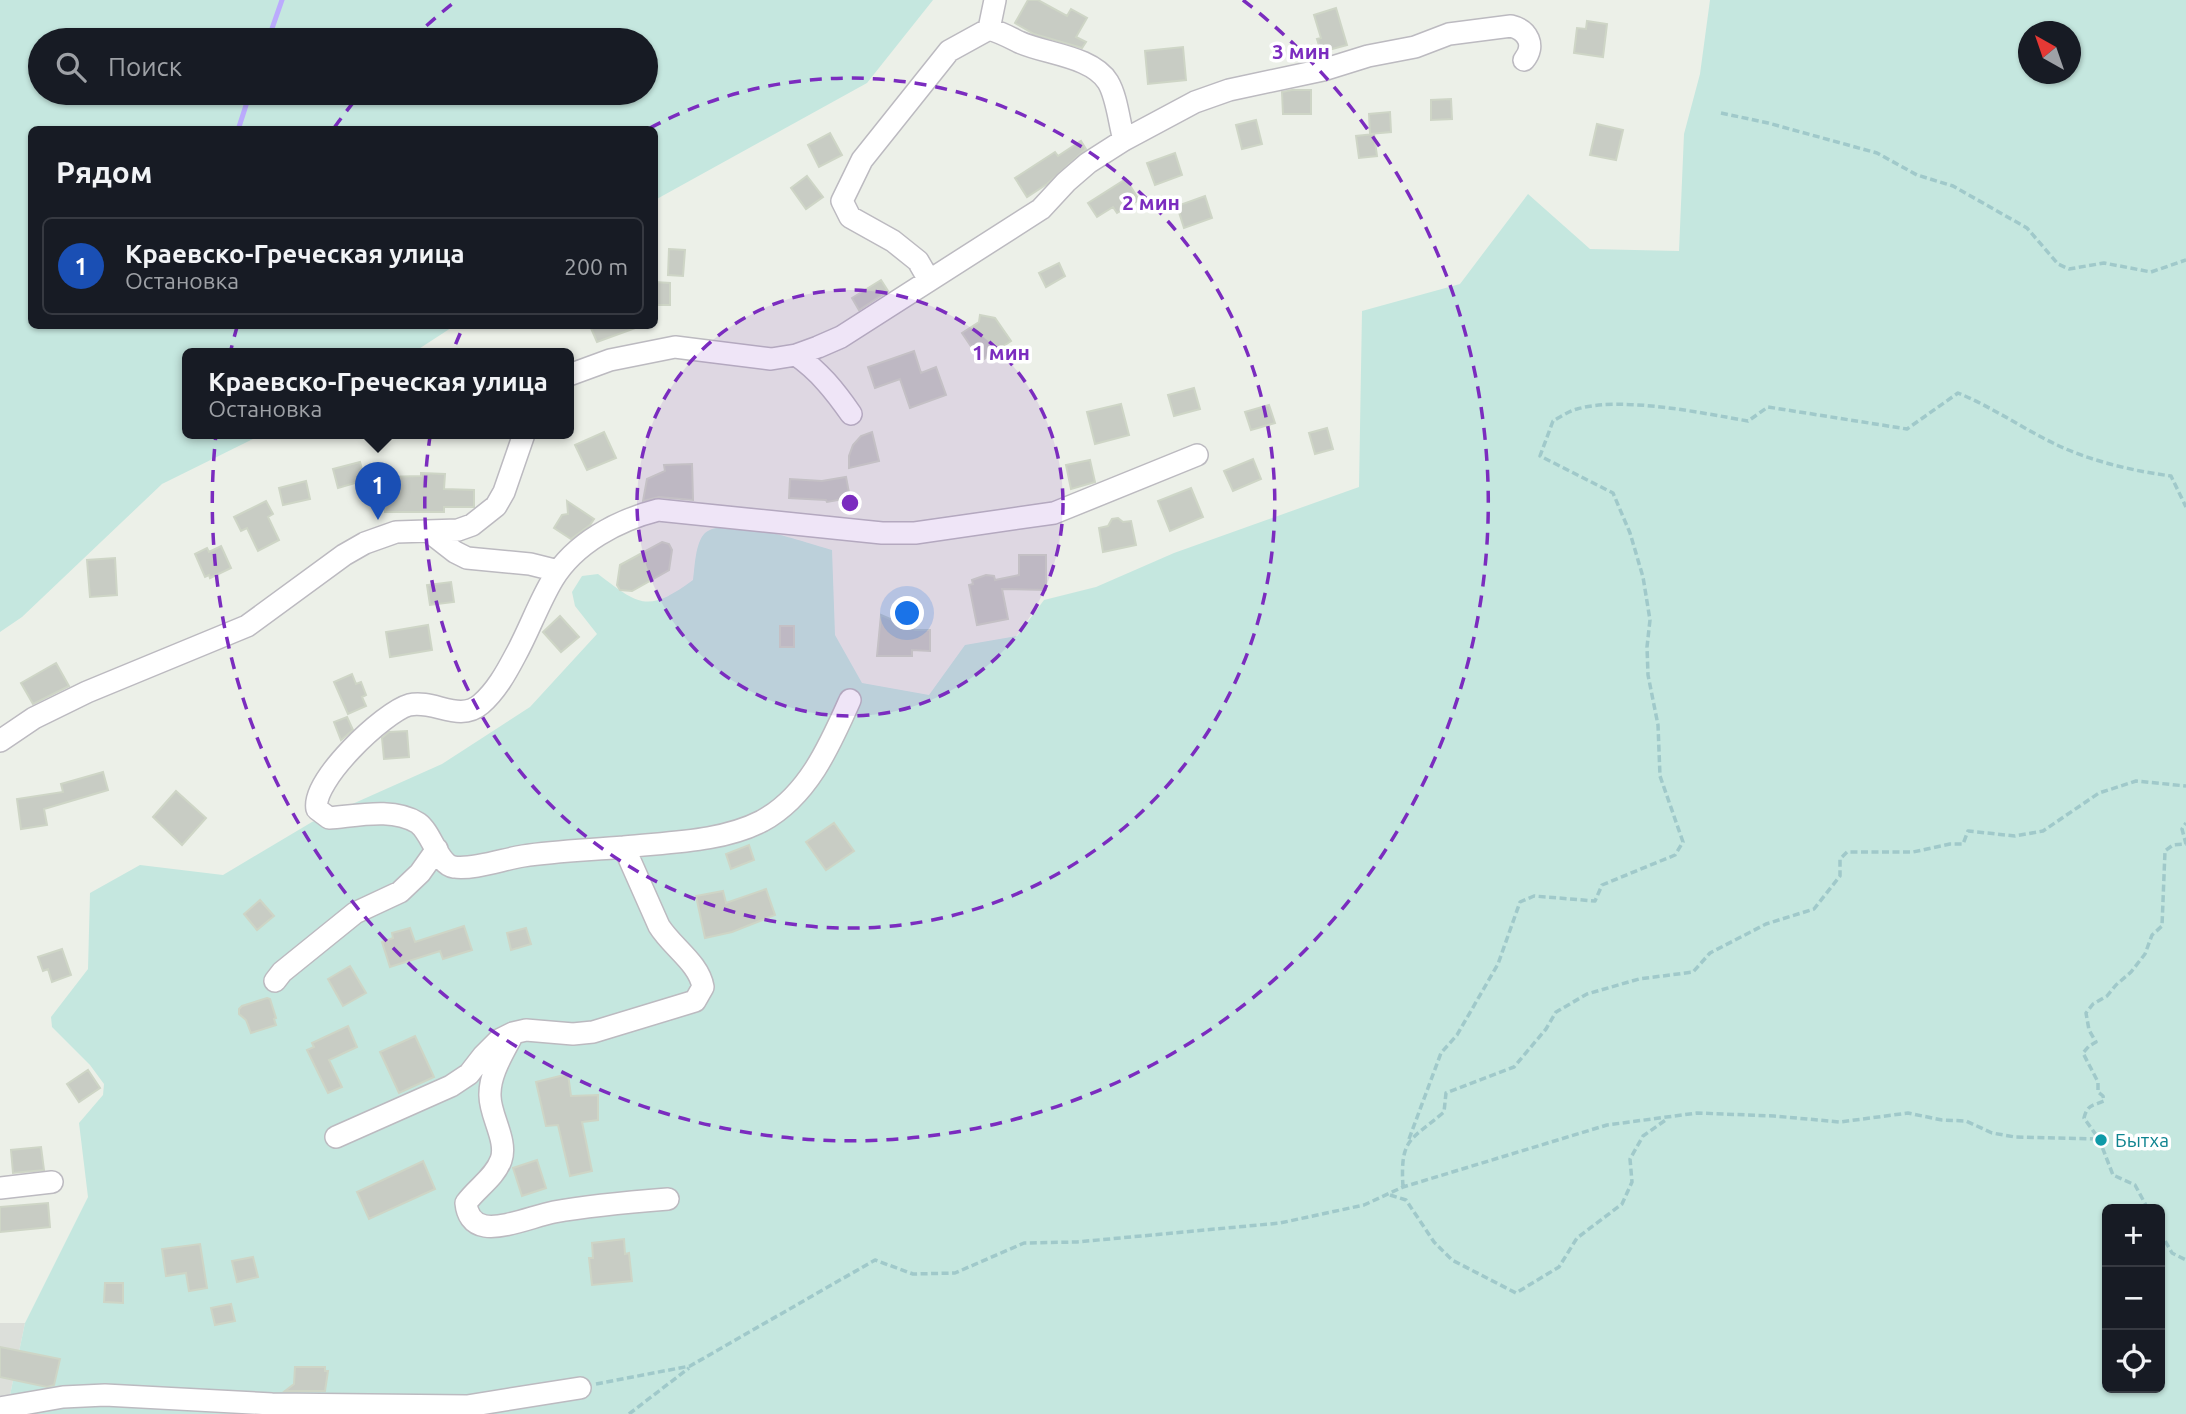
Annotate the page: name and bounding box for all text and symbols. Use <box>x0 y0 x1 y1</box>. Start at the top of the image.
north arrow <box>2018 21 2081 84</box>
search box <box>28 28 658 105</box>
text: 3 мин <box>1272 39 1330 63</box>
icon: search <box>52 48 90 86</box>
text: Поиск <box>108 52 182 81</box>
text: Рядом <box>56 155 152 189</box>
text: 2 мин <box>1122 190 1180 214</box>
text: Краевско-Греческая улица <box>125 239 465 268</box>
text: 1 <box>75 254 87 279</box>
text: 200 m <box>564 254 628 279</box>
text: Остановка <box>125 268 239 293</box>
text: 1 мин <box>972 340 1030 364</box>
popup <box>182 348 574 439</box>
text: Краевско-Греческая улица <box>208 367 548 396</box>
text: Остановка <box>208 396 322 421</box>
pin: 1 <box>355 462 401 520</box>
centre of rings <box>838 491 862 515</box>
your location <box>890 596 924 630</box>
place label: Бытха <box>2115 1129 2169 1151</box>
marker: Бытха <box>2093 1132 2109 1148</box>
map controls <box>2102 1204 2165 1393</box>
button: + <box>2102 1204 2165 1267</box>
button: − <box>2102 1267 2165 1330</box>
button: locate <box>2102 1330 2165 1393</box>

